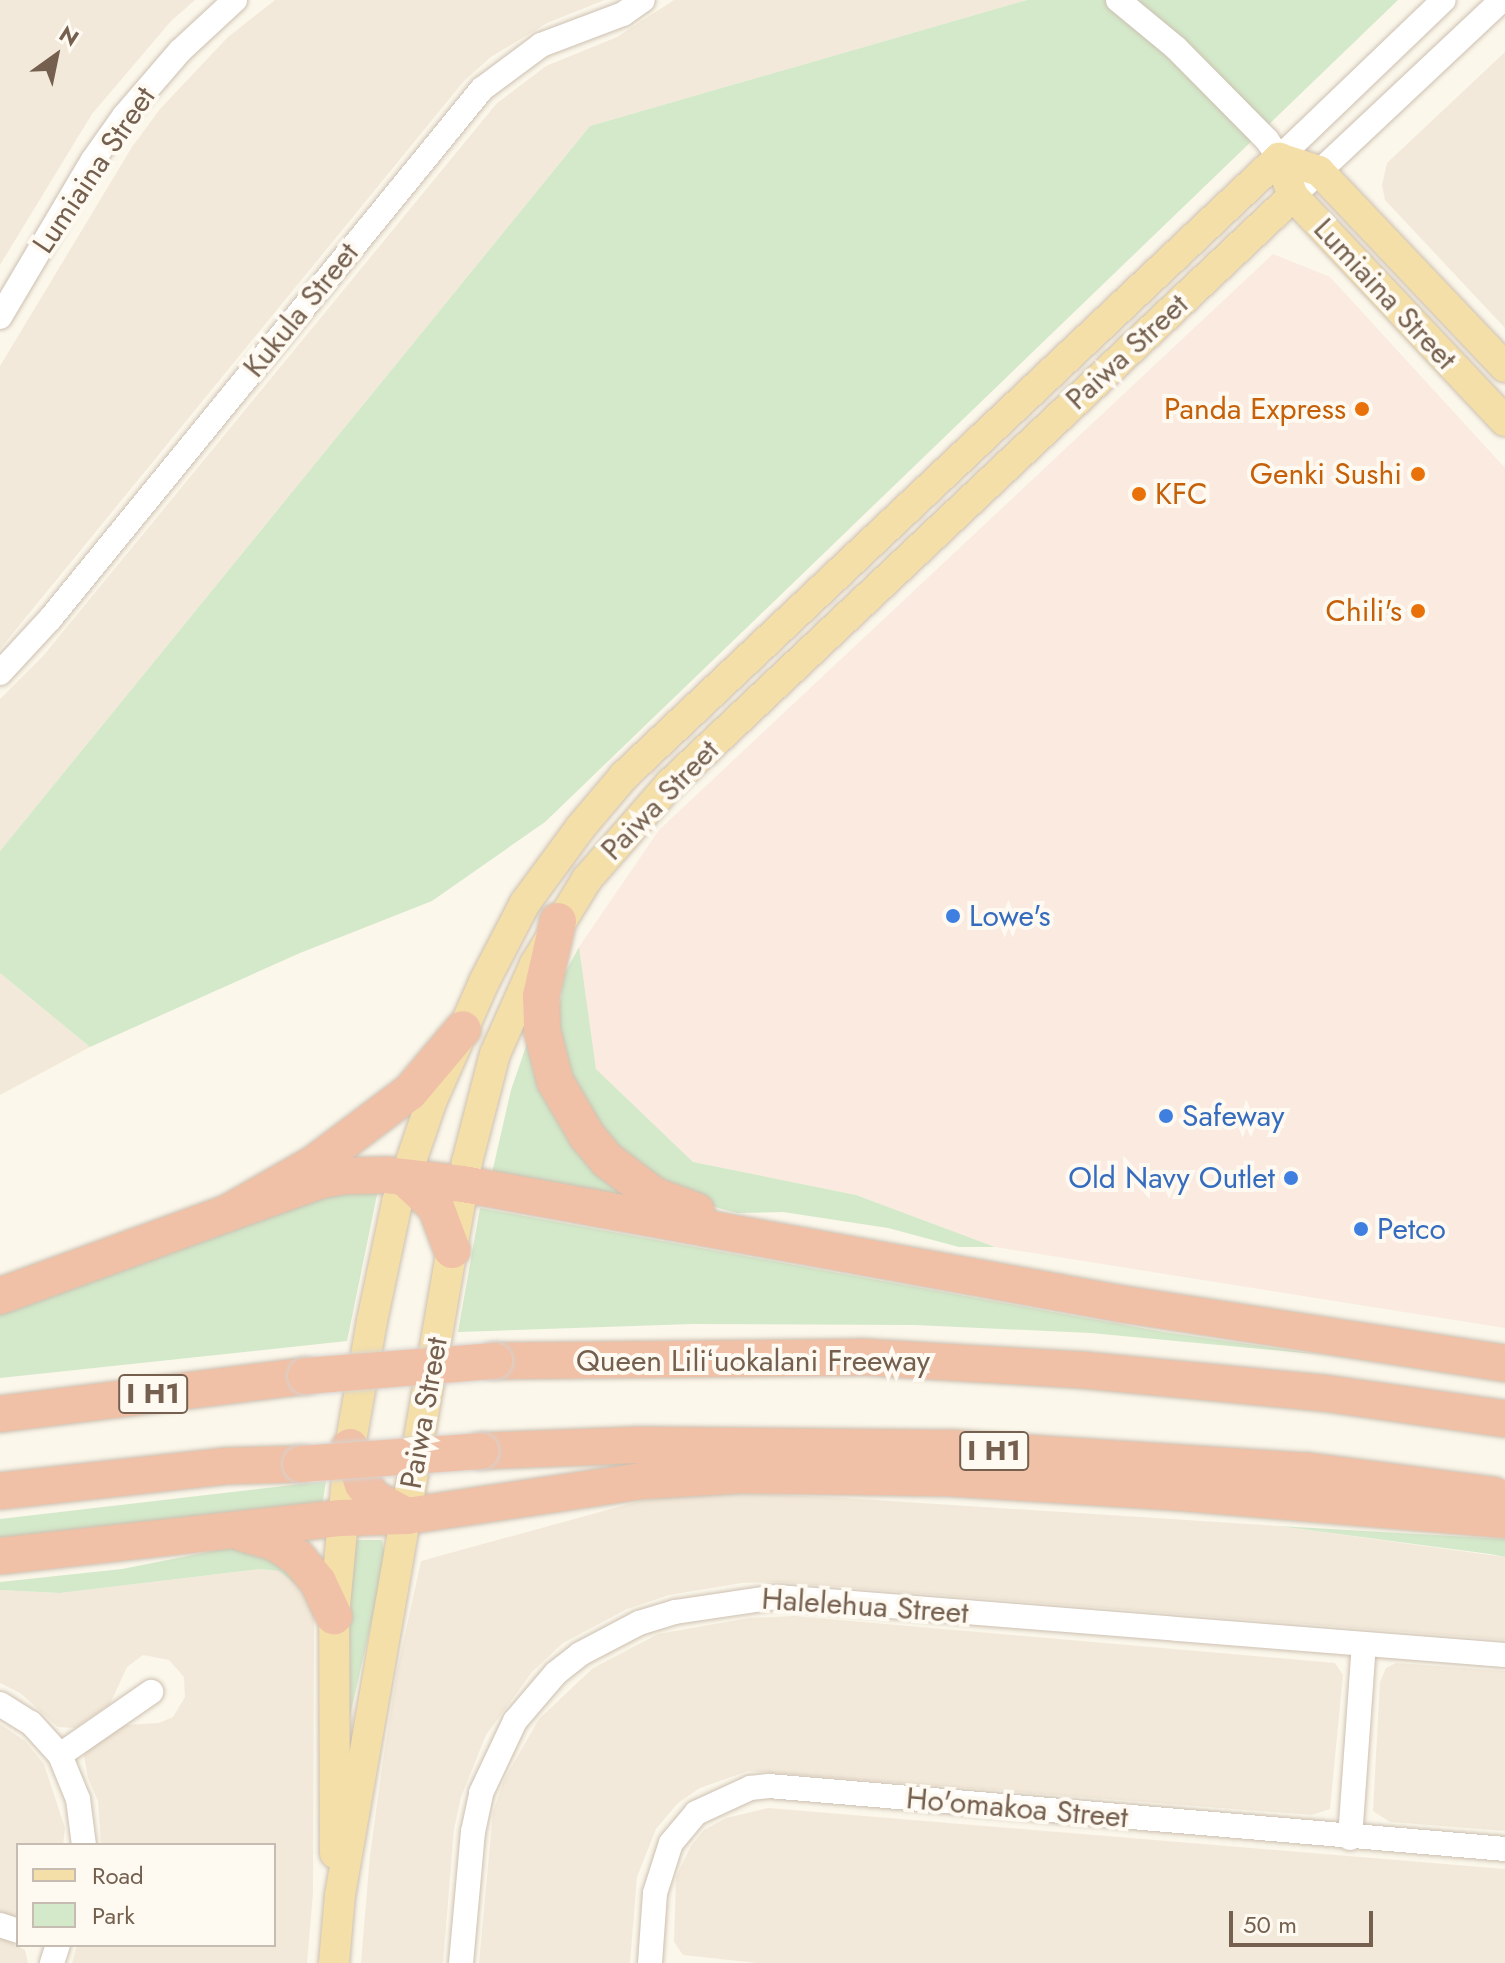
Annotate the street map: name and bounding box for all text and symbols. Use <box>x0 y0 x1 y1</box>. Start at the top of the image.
north arrow <box>16 16 96 96</box>
text: N <box>53 18 85 54</box>
street label: Lumiaina Street <box>25 80 163 260</box>
street label: Lumiaina Street <box>1306 211 1464 377</box>
street label: Kukula Street <box>236 236 366 384</box>
street label: Paiwa Street <box>1059 287 1195 417</box>
place label: Panda Express <box>1164 391 1346 427</box>
marker: Panda Express <box>1353 400 1371 418</box>
place label: Genki Sushi <box>1250 456 1402 492</box>
marker: Genki Sushi <box>1409 465 1427 483</box>
place label: KFC <box>1155 476 1207 512</box>
marker: KFC <box>1130 485 1148 503</box>
place label: Chili's <box>1326 593 1402 629</box>
marker: Chili's <box>1409 602 1427 620</box>
street label: Paiwa Street <box>594 732 726 868</box>
place label: Lowe's <box>969 898 1051 934</box>
marker: Lowe's <box>944 907 962 925</box>
place label: Safeway <box>1182 1098 1284 1134</box>
marker: Safeway <box>1157 1107 1175 1125</box>
place label: Old Navy Outlet <box>1068 1160 1275 1196</box>
marker: Old Navy Outlet <box>1282 1169 1300 1187</box>
place label: Petco <box>1377 1211 1446 1247</box>
marker: Petco <box>1352 1220 1370 1238</box>
street label: Paiwa Street <box>393 1334 455 1492</box>
street label: Queen Liliʻuokalani Freeway <box>576 1343 930 1379</box>
road number: I H1 <box>117 1370 189 1418</box>
road number: I H1 <box>958 1427 1030 1475</box>
street label: Halelehua Street <box>760 1581 970 1631</box>
street label: Ho'omakoa Street <box>905 1780 1129 1836</box>
legend <box>16 1843 276 1947</box>
text: Road <box>92 1858 144 1893</box>
scale bar <box>1233 1895 1377 1945</box>
text: Park <box>92 1898 135 1933</box>
text: 50 m <box>1243 1907 1297 1942</box>

